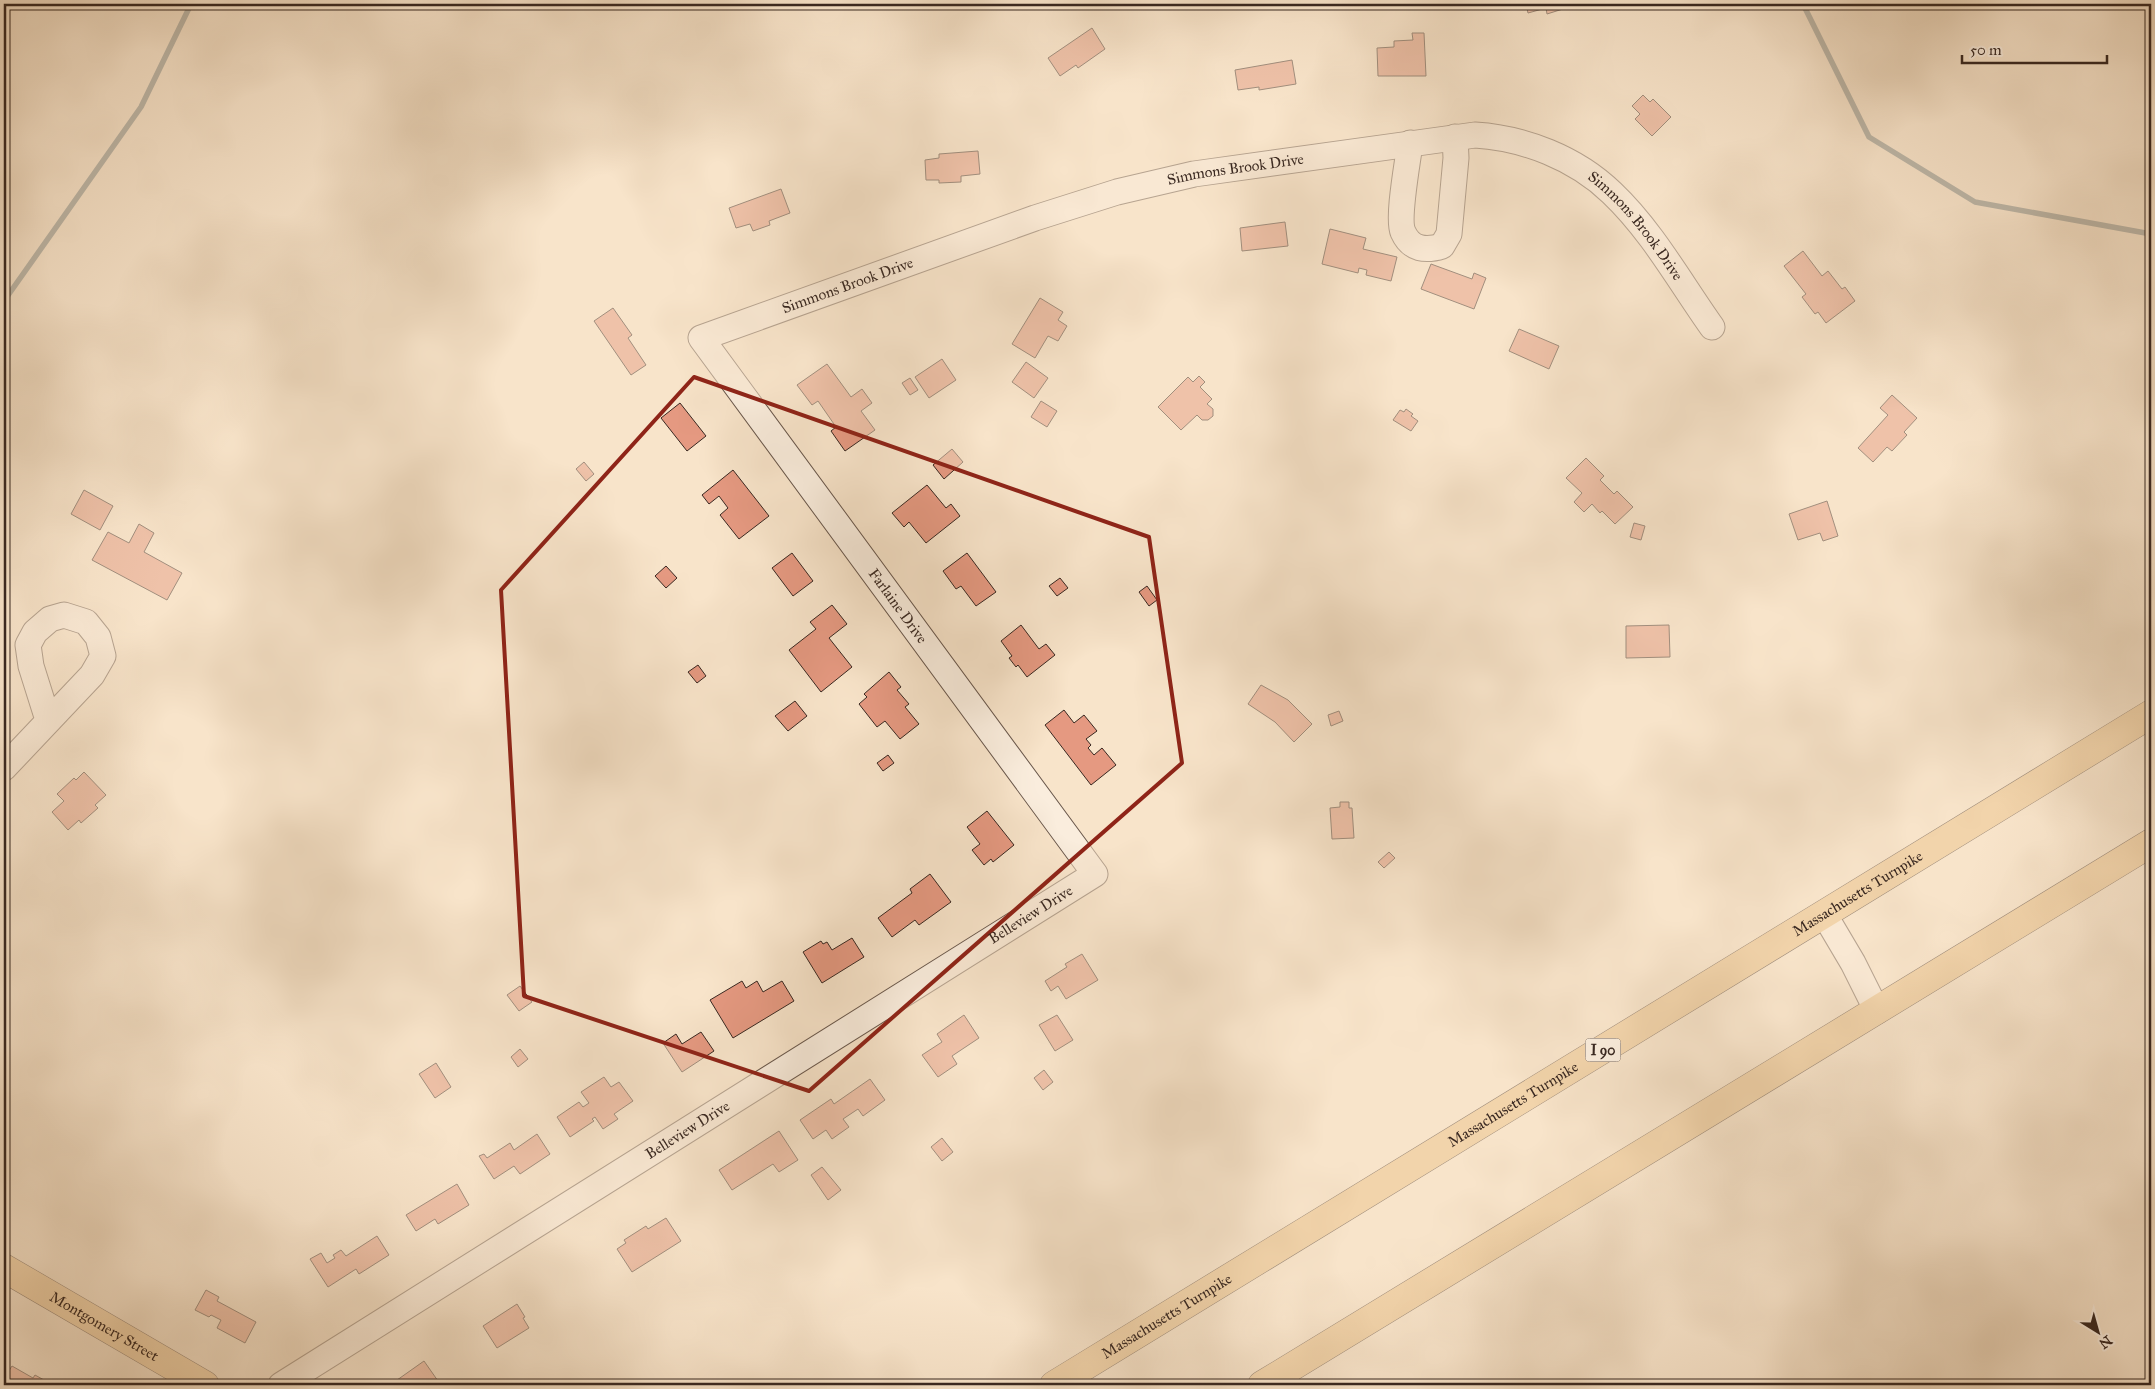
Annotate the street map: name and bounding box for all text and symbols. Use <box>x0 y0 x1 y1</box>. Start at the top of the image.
scale bar <box>1962 32 2108 64</box>
text: 50 m <box>1970 41 2002 59</box>
street label: Simmons Brook Drive <box>1165 150 1305 189</box>
street label: Simmons Brook Drive <box>1585 167 1687 284</box>
street label: Simmons Brook Drive <box>779 254 916 317</box>
street label: Farlaine Drive <box>865 565 931 647</box>
street label: Massachusetts Turnpike <box>1789 847 1926 940</box>
street label: Belleview Drive <box>985 881 1076 948</box>
road number: I 90 <box>1586 1038 1620 1062</box>
street label: Massachusetts Turnpike <box>1445 1058 1581 1151</box>
street label: Belleview Drive <box>642 1097 733 1163</box>
street label: Massachusetts Turnpike <box>1098 1269 1235 1363</box>
street label: Montgomery Street <box>47 1288 163 1365</box>
north arrow <box>2072 1306 2122 1356</box>
text: N <box>2096 1332 2115 1352</box>

